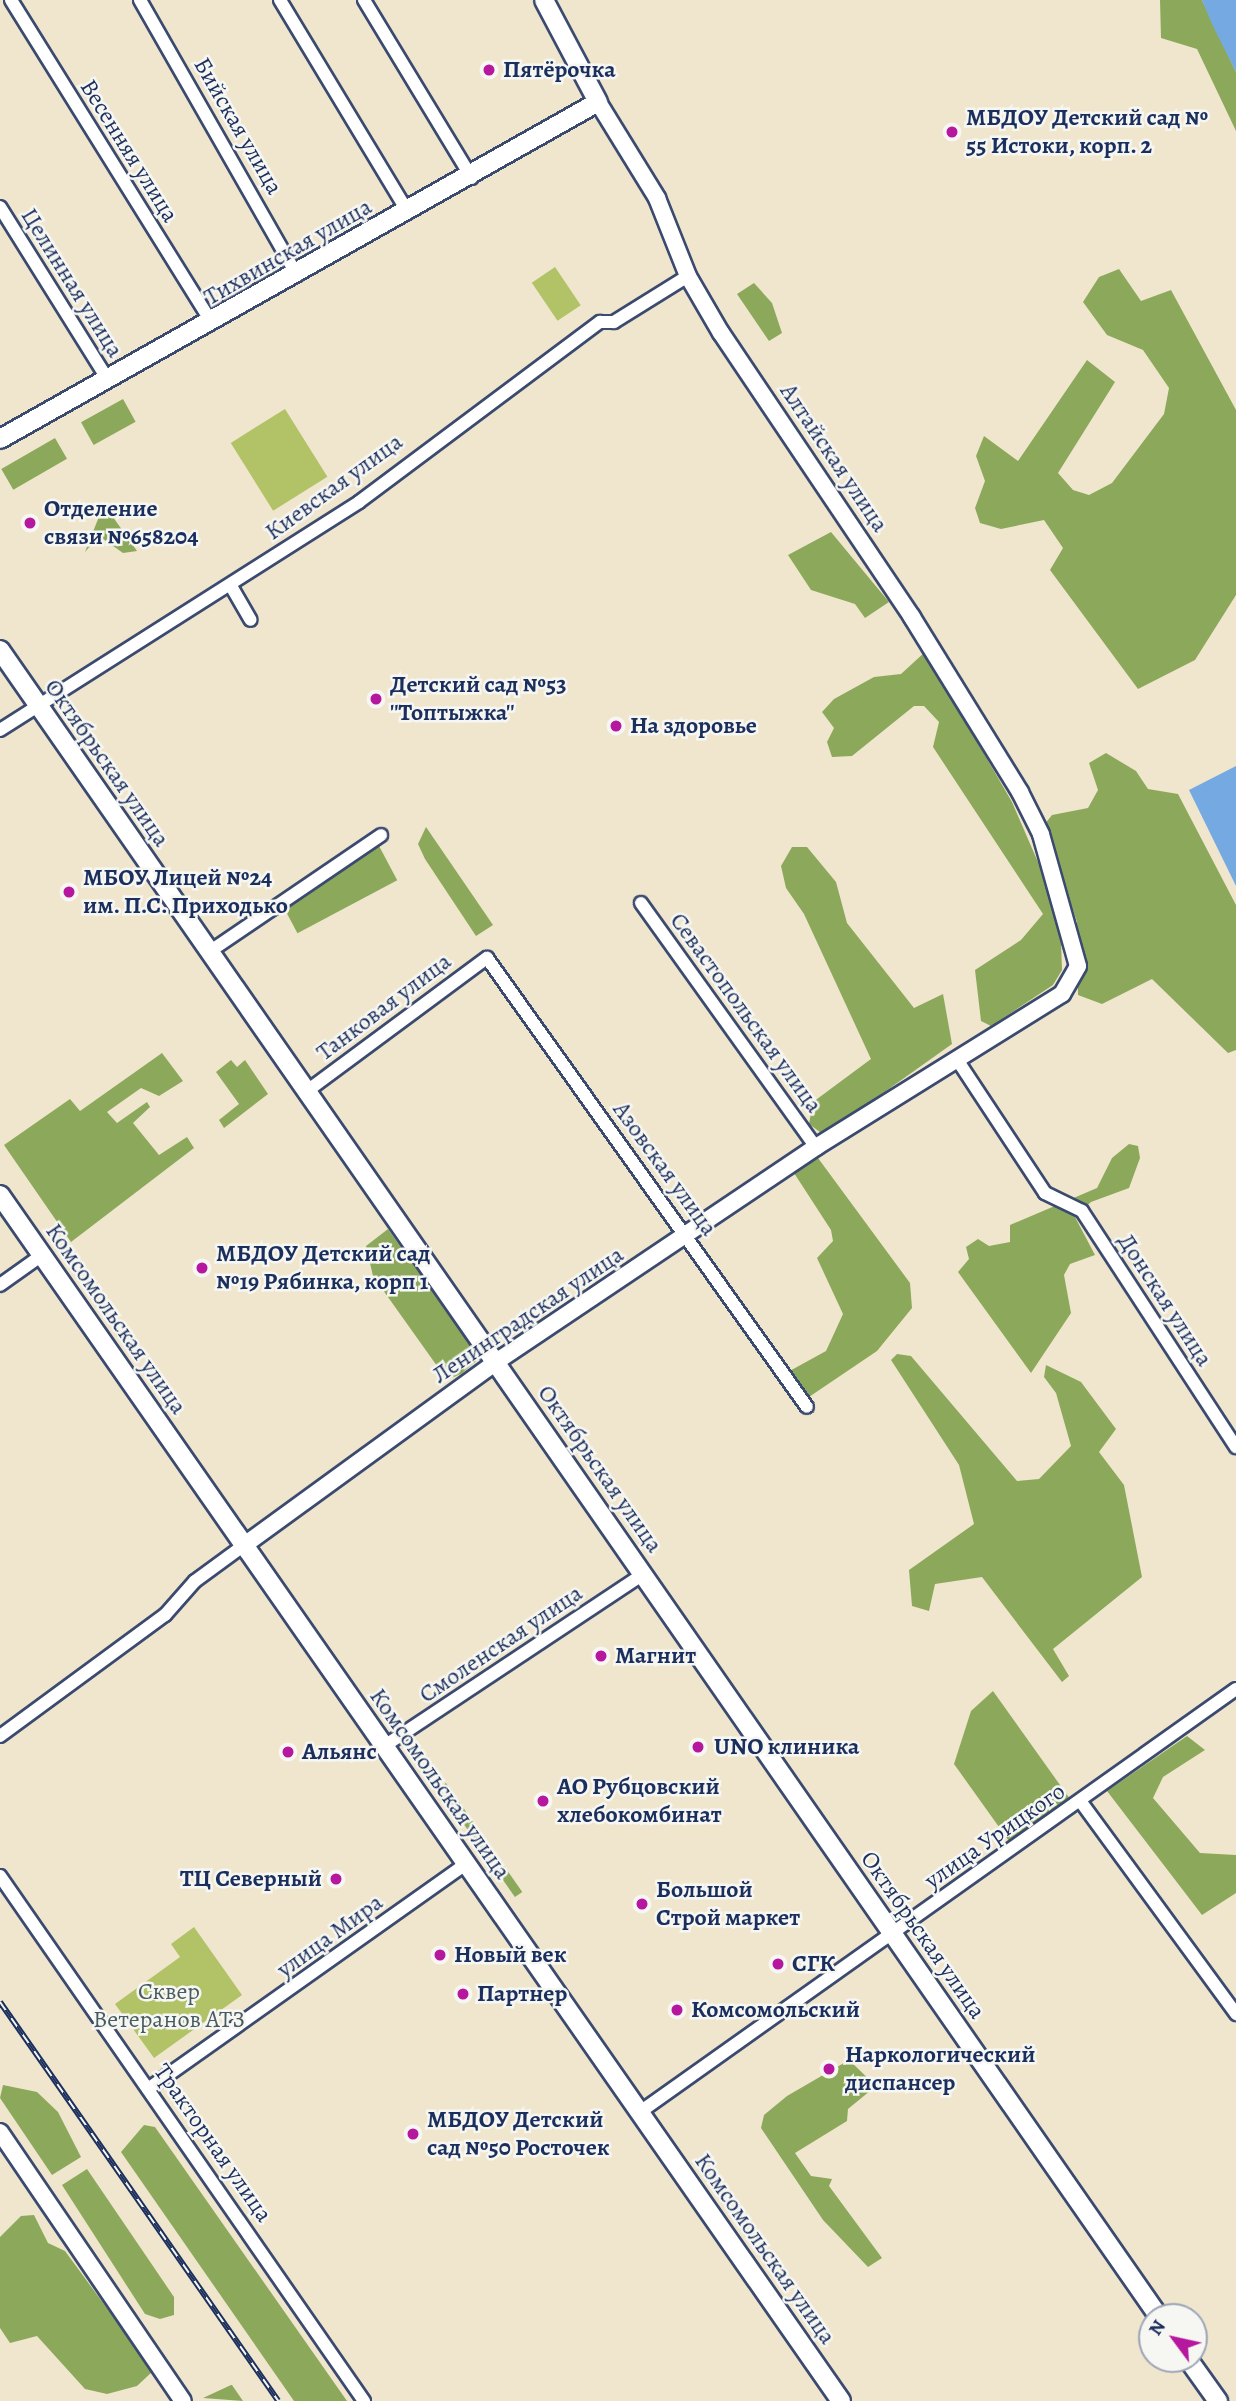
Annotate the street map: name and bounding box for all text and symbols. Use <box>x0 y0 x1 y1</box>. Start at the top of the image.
street label: Бийская улица <box>187 52 289 200</box>
place label: Пятёрочка <box>503 56 616 84</box>
marker: Пятёрочка <box>481 62 497 78</box>
street label: Весенняя улица <box>74 74 184 228</box>
place label: МБДОУ Детский сад № 55 Истоки, корп. 2 <box>966 104 1208 160</box>
marker: МБДОУ Детский сад № 55 Истоки, корп. 2 <box>944 124 960 140</box>
street label: Тихвинская улица <box>199 192 377 312</box>
street label: Целинная улица <box>15 203 129 363</box>
street label: Алтайская улица <box>774 378 894 538</box>
street label: Киевская улица <box>260 428 408 546</box>
place label: Отделение связи №658204 <box>44 495 198 551</box>
marker: Отделение связи №658204 <box>22 515 38 531</box>
place label: Детский сад №53 ''Топтыжка'' <box>390 671 567 727</box>
street label: Октябрьская улица <box>38 674 176 852</box>
marker: Детский сад №53 ''Топтыжка'' <box>368 691 384 707</box>
place label: На здоровье <box>630 712 757 740</box>
marker: На здоровье <box>608 718 624 734</box>
place label: МБОУ Лицей №24 им. П.С. Приходько <box>83 864 289 920</box>
marker: МБОУ Лицей №24 им. П.С. Приходько <box>61 884 77 900</box>
street label: Севастопольская улица <box>664 907 828 1119</box>
street label: Танковая улица <box>311 947 457 1067</box>
street label: Азовская улица <box>607 1096 723 1242</box>
street label: Комсомольская улица <box>39 1218 193 1420</box>
street label: Донская улица <box>1111 1228 1219 1372</box>
place label: МБДОУ Детский сад №19 Рябинка, корп 1 <box>216 1240 430 1296</box>
street label: Ленинградская улица <box>427 1240 629 1390</box>
marker: МБДОУ Детский сад №19 Рябинка, корп 1 <box>194 1260 210 1276</box>
street label: Октябрьская улица <box>531 1380 669 1558</box>
street label: Смоленская улица <box>414 1579 588 1709</box>
place label: Магнит <box>615 1642 696 1670</box>
marker: Магнит <box>593 1648 609 1664</box>
street label: Комсомольская улица <box>363 1683 517 1885</box>
place label: UNO клиника <box>714 1733 859 1761</box>
marker: UNO клиника <box>688 1737 708 1757</box>
place label: Альянс <box>302 1738 377 1766</box>
marker: Альянс <box>280 1744 296 1760</box>
place label: АО Рубцовский хлебокомбинат <box>557 1773 722 1829</box>
street label: улица Урицкого <box>919 1777 1071 1895</box>
marker: АО Рубцовский хлебокомбинат <box>535 1793 551 1809</box>
street label: Октябрьская улица <box>854 1846 992 2024</box>
place label: ТЦ Северный <box>180 1865 322 1893</box>
marker: ТЦ Северный <box>328 1871 344 1887</box>
place label: Большой Строй маркет <box>656 1876 800 1932</box>
street label: улица Мира <box>271 1888 389 1984</box>
marker: Большой Строй маркет <box>634 1896 650 1912</box>
place label: Новый век <box>454 1941 567 1969</box>
marker: Новый век <box>432 1947 448 1963</box>
place label: СГК <box>792 1950 835 1978</box>
marker: СГК <box>770 1956 786 1972</box>
park label: Сквер Ветеранов АТЗ <box>93 1978 245 2034</box>
place label: Партнер <box>477 1980 567 2008</box>
marker: Партнер <box>455 1986 471 2002</box>
place label: Комсомольский <box>691 1996 860 2024</box>
marker: Комсомольский <box>669 2002 685 2018</box>
place label: Наркологический диспансер <box>845 2041 1036 2097</box>
street label: Тракторная улица <box>148 2058 278 2228</box>
marker: Наркологический диспансер <box>819 2059 839 2079</box>
place label: МБДОУ Детский сад №50 Росточек <box>427 2106 610 2162</box>
marker: МБДОУ Детский сад №50 Росточек <box>405 2126 421 2142</box>
street label: Комсомольская улица <box>688 2148 842 2350</box>
north arrow <box>1138 2303 1208 2373</box>
text: N <box>1142 2315 1172 2341</box>

